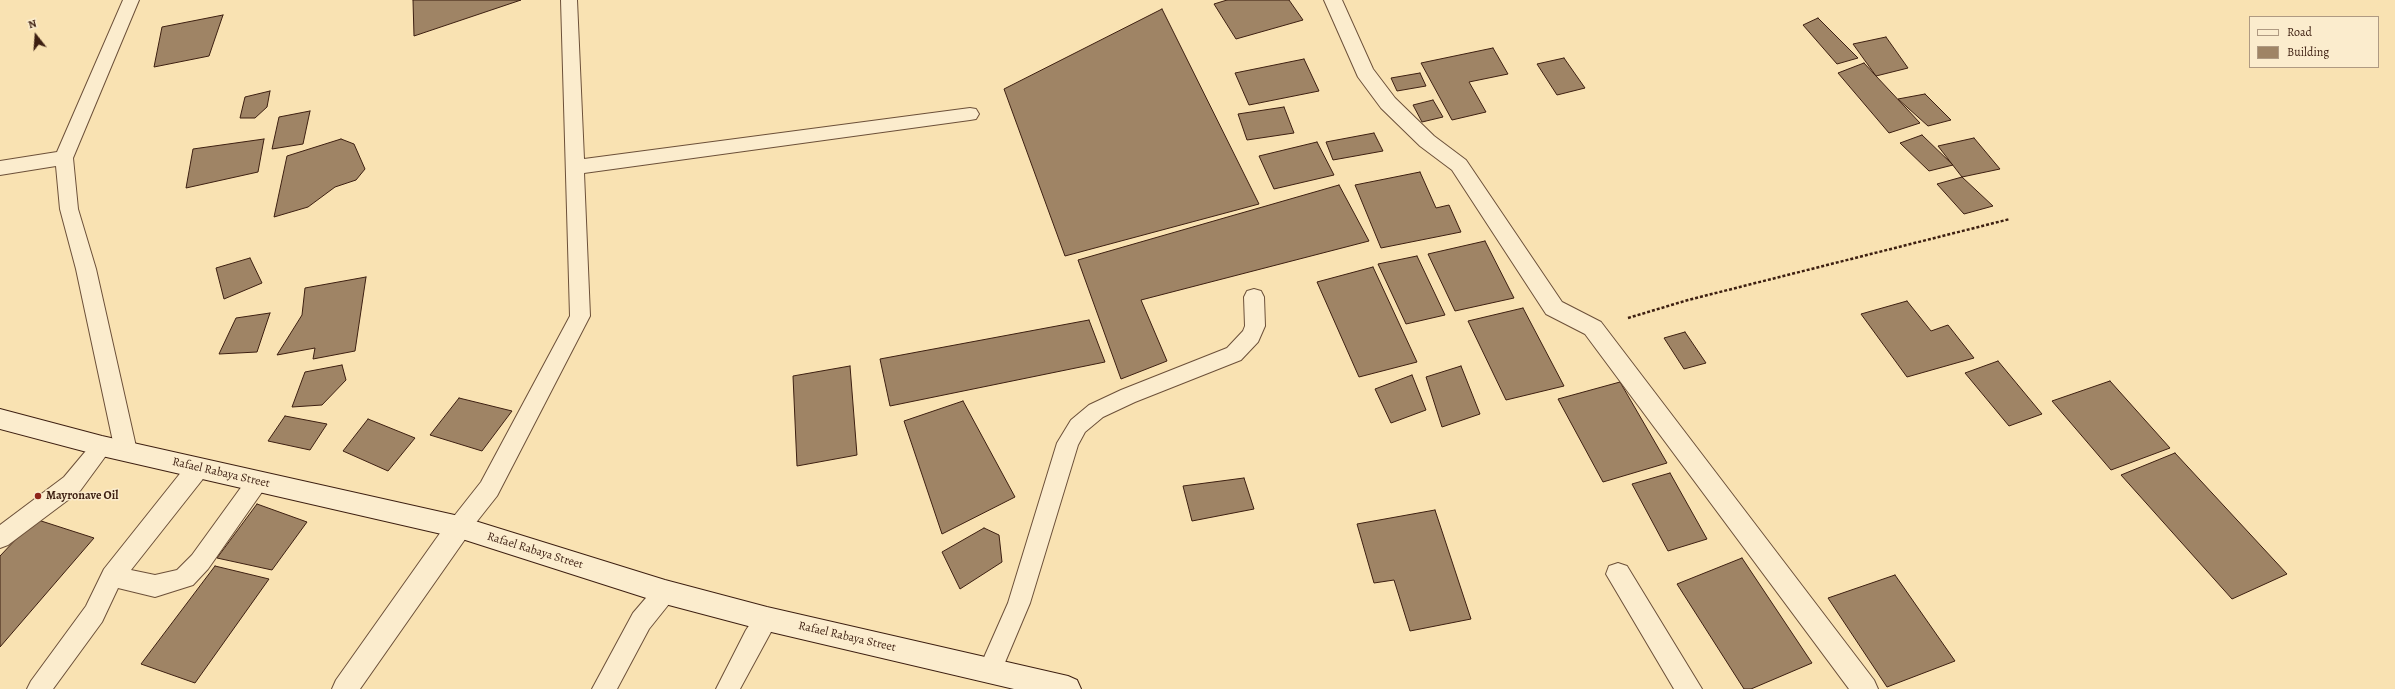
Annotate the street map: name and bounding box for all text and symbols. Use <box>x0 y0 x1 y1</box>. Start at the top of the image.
north arrow <box>16 16 56 56</box>
text: N <box>26 16 38 32</box>
legend <box>2249 16 2379 68</box>
text: Road <box>2287 24 2312 40</box>
text: Building <box>2287 44 2329 60</box>
street label: Rafael Rabaya Street <box>171 455 271 491</box>
place label: Mayronave Oil <box>46 489 118 503</box>
marker: Mayronave Oil <box>33 491 43 501</box>
street label: Rafael Rabaya Street <box>485 530 585 572</box>
street label: Rafael Rabaya Street <box>797 619 897 655</box>

